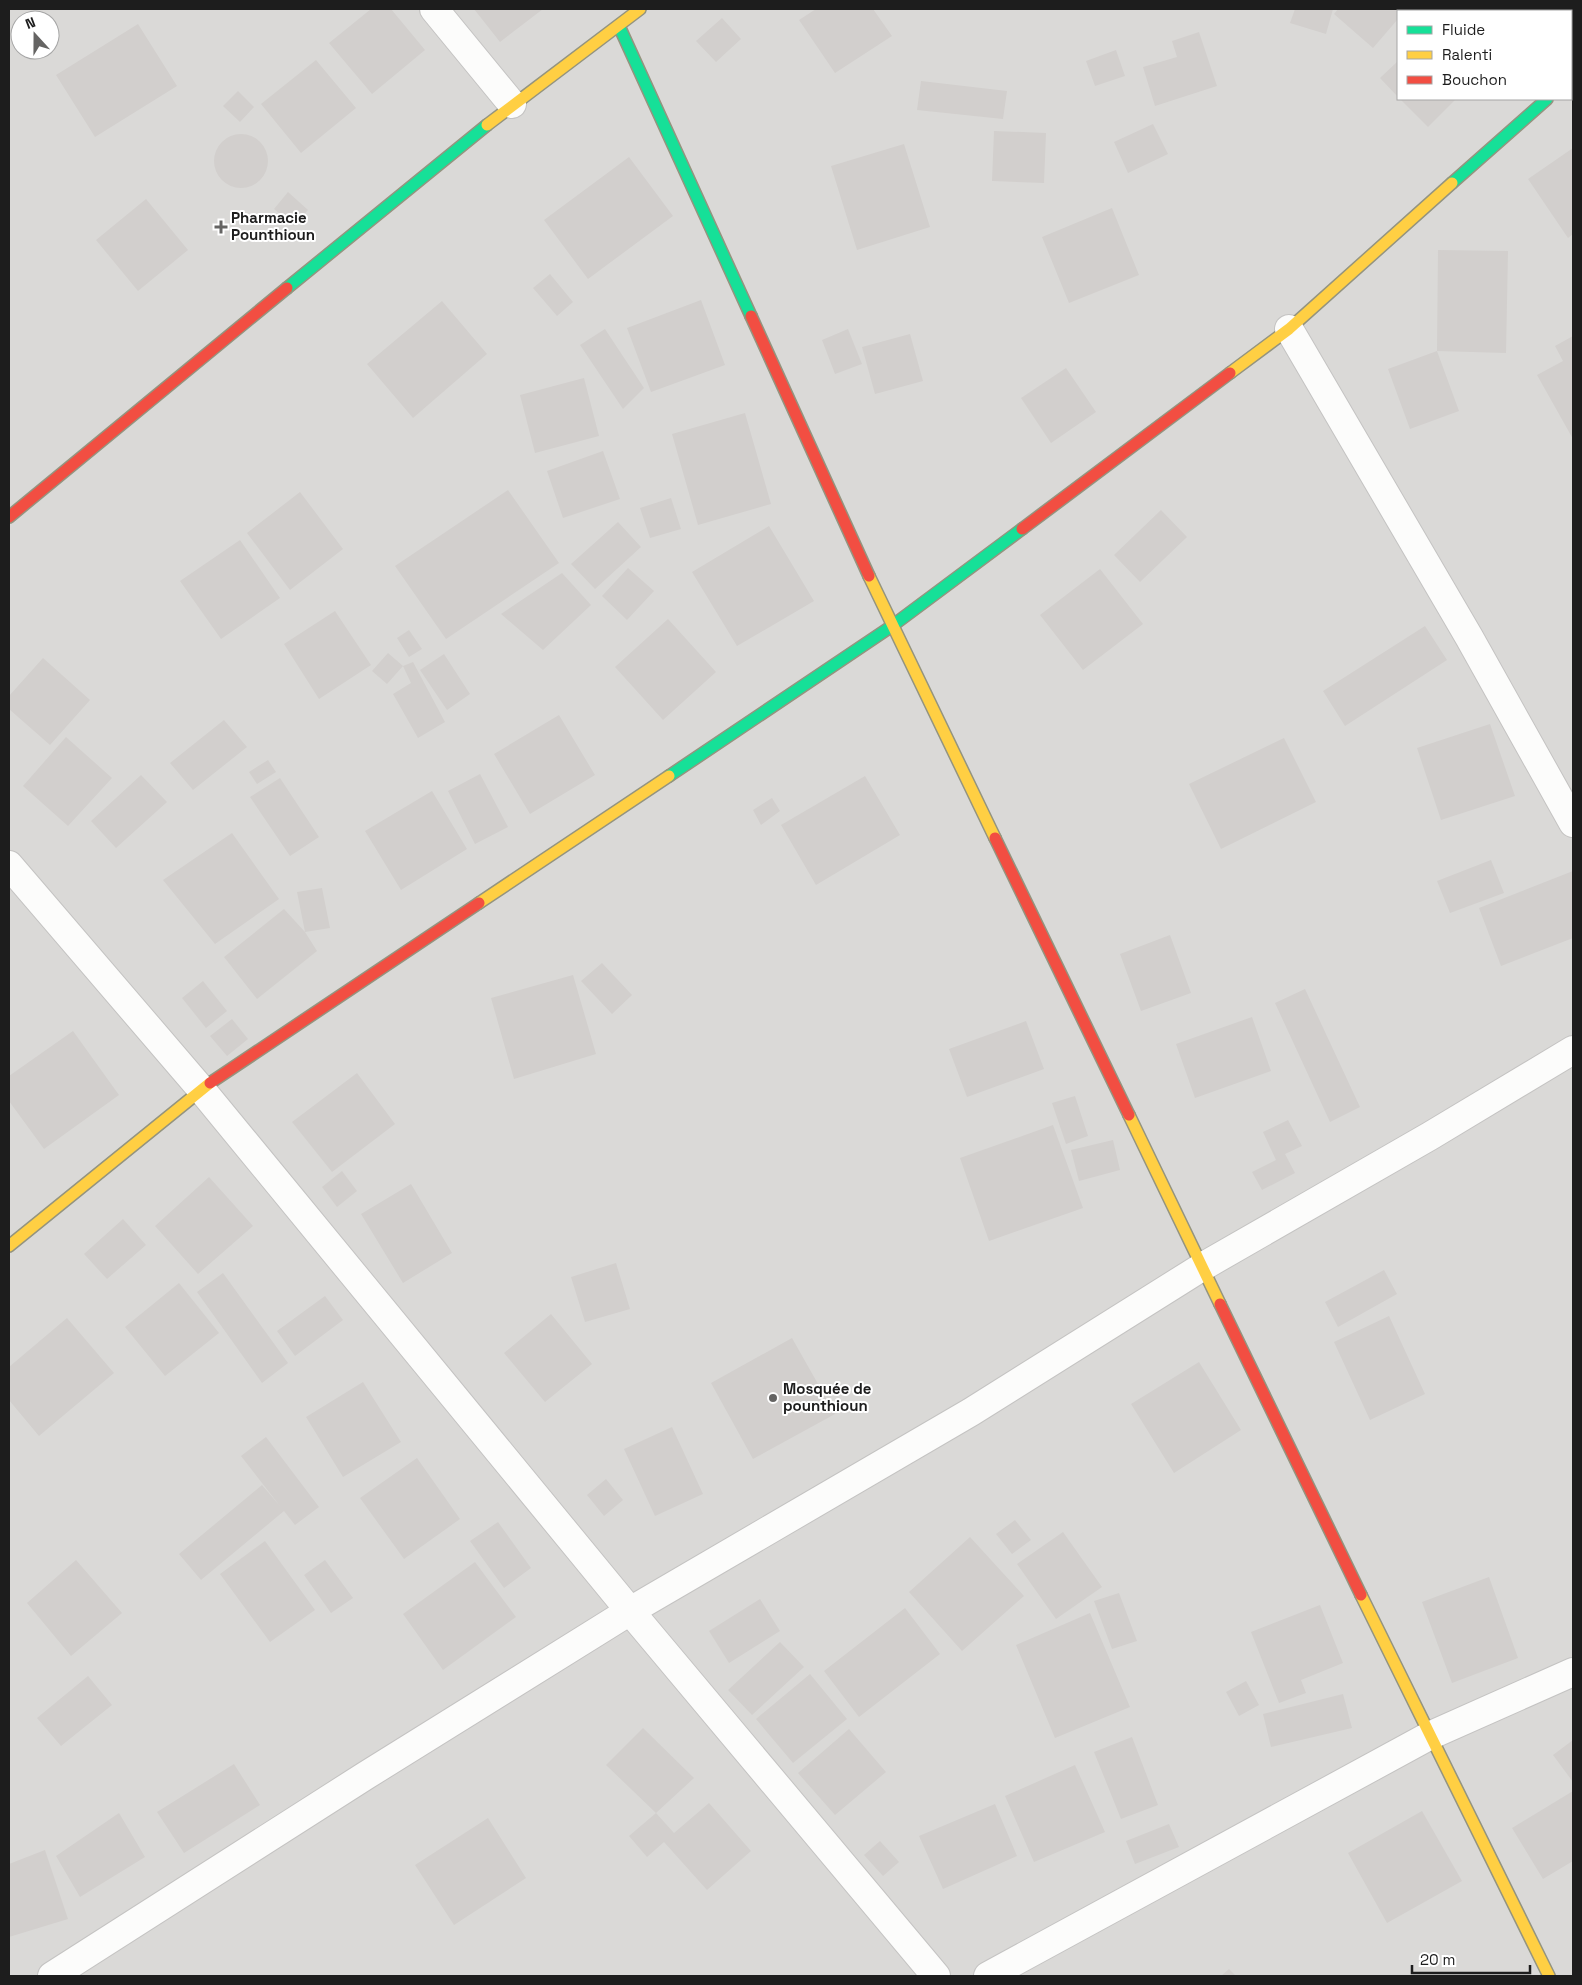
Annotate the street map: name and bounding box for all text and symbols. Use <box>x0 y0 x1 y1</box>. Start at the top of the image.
north arrow <box>10 10 60 60</box>
legend <box>1397 10 1572 100</box>
text: N <box>23 13 38 33</box>
text: Fluide <box>1442 20 1485 39</box>
text: Ralenti <box>1442 45 1492 64</box>
text: Bouchon <box>1442 70 1507 89</box>
place label: Pharmacie Pounthioun <box>231 208 315 244</box>
marker: Pharmacie Pounthioun <box>215 221 227 233</box>
place label: Mosquée de pounthioun <box>783 1379 872 1415</box>
marker: Mosquée de pounthioun <box>767 1392 779 1404</box>
scale bar <box>1412 1942 1530 1974</box>
text: 20 m <box>1420 1950 1455 1969</box>

